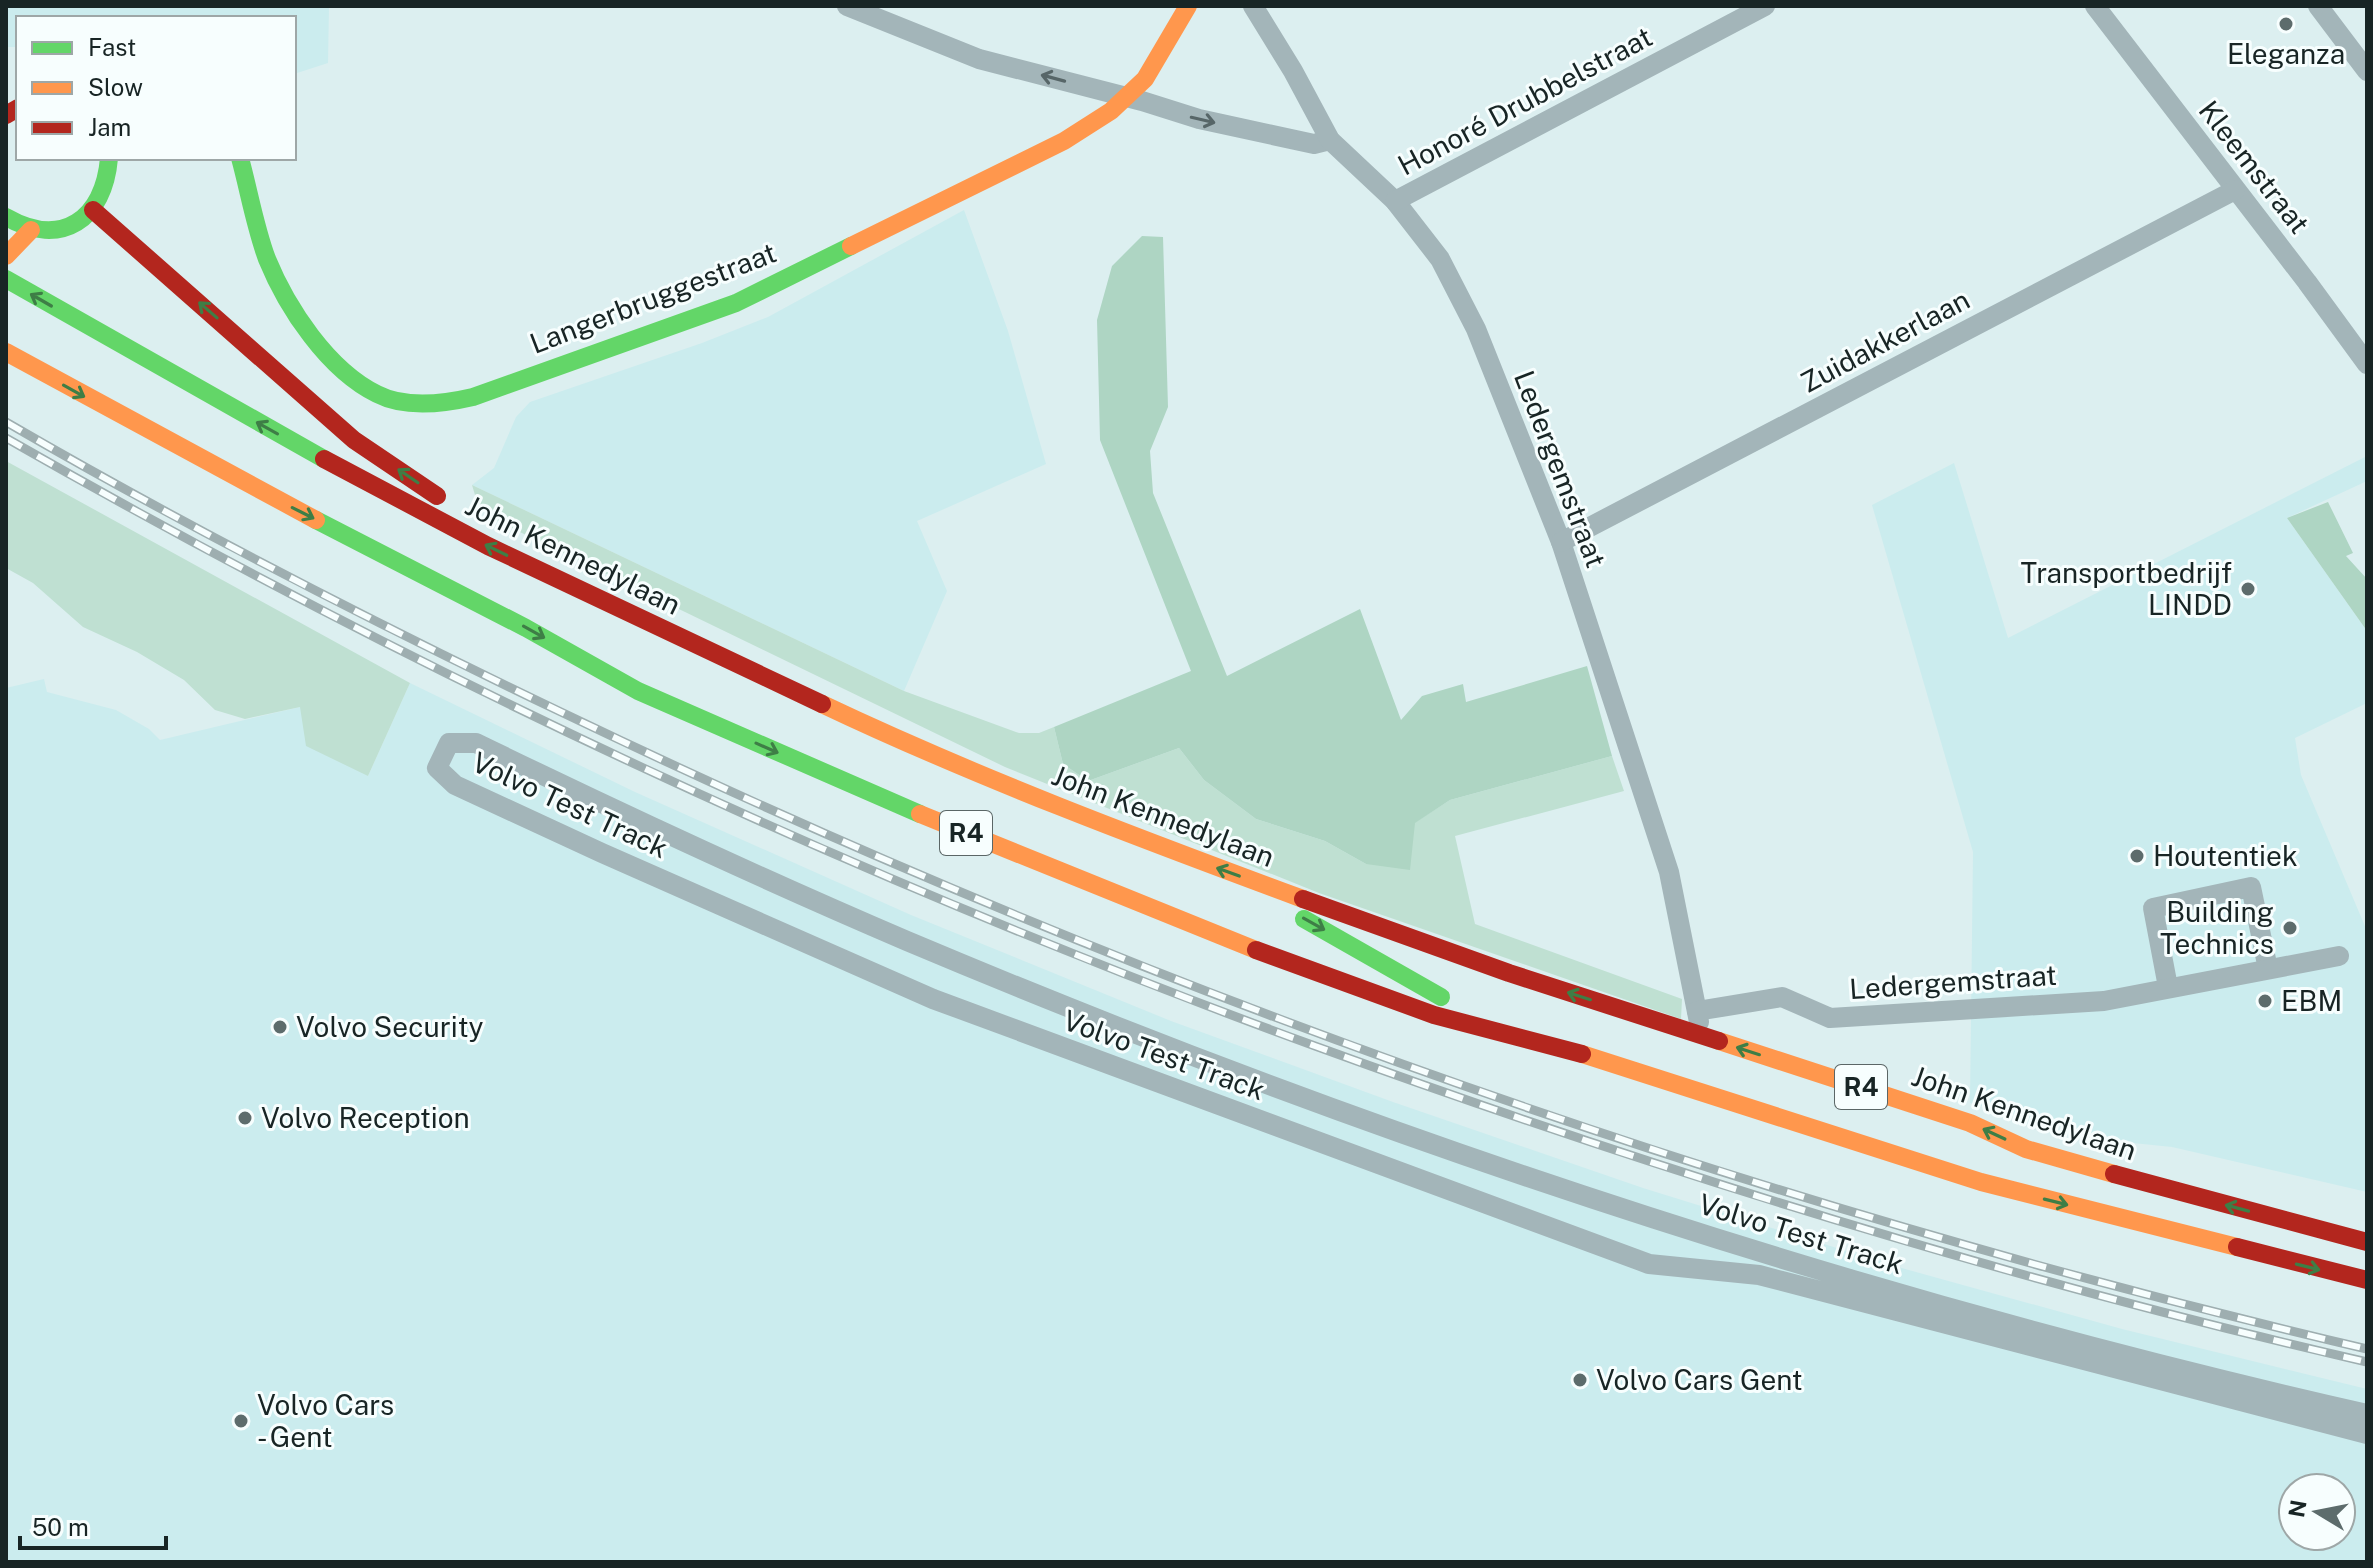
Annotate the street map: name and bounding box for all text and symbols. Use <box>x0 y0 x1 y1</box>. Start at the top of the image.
marker: Eleganza <box>2277 15 2295 33</box>
legend <box>16 16 296 160</box>
street label: Honoré Drubbelstraat <box>1392 20 1657 182</box>
text: Fast <box>88 33 136 61</box>
place label: Eleganza <box>2227 37 2345 70</box>
one-way arrow <box>1040 70 1066 85</box>
text: Slow <box>88 73 143 101</box>
street label: Kleemstraat <box>2192 94 2316 240</box>
text: Jam <box>88 113 131 141</box>
one-way arrow <box>1190 113 1215 128</box>
street label: Langerbruggestraat <box>525 235 781 360</box>
street label: Zuidakkerlaan <box>1795 282 1975 399</box>
one-way arrow <box>30 291 53 307</box>
one-way arrow <box>199 302 219 320</box>
street label: Ledergemstraat <box>1508 366 1613 572</box>
one-way arrow <box>61 384 85 399</box>
one-way arrow <box>256 420 279 436</box>
one-way arrow <box>397 468 419 485</box>
street label: John Kennedylaan <box>460 488 686 621</box>
one-way arrow <box>290 506 314 522</box>
one-way arrow <box>485 542 508 557</box>
place label: Transportbedrijf LINDD <box>2020 556 2232 621</box>
marker: Transportbedrijf LINDD <box>2239 580 2257 598</box>
one-way arrow <box>522 625 545 641</box>
one-way arrow <box>754 741 779 756</box>
street label: Volvo Test Track <box>467 745 673 864</box>
street label: John Kennedylaan <box>1047 758 1279 873</box>
road number: R4 <box>940 811 992 855</box>
place label: Houtentiek <box>2153 839 2298 872</box>
marker: Houtentiek <box>2128 847 2146 865</box>
one-way arrow <box>1216 863 1241 878</box>
place label: Building Technics <box>2160 895 2274 960</box>
one-way arrow <box>1301 917 1325 933</box>
marker: Building Technics <box>2281 919 2299 937</box>
street label: Ledergemstraat <box>1848 958 2058 1005</box>
place label: EBM <box>2281 984 2342 1017</box>
one-way arrow <box>1566 988 1592 1003</box>
marker: EBM <box>2256 992 2274 1010</box>
street label: Volvo Test Track <box>1059 1003 1269 1106</box>
place label: Volvo Security <box>296 1010 484 1043</box>
marker: Volvo Security <box>271 1018 289 1036</box>
one-way arrow <box>1736 1042 1761 1057</box>
street label: John Kennedylaan <box>1908 1059 2141 1166</box>
road number: R4 <box>1835 1065 1887 1109</box>
place label: Volvo Reception <box>261 1101 470 1134</box>
marker: Volvo Reception <box>236 1109 254 1127</box>
one-way arrow <box>1983 1126 2007 1141</box>
street label: Volvo Test Track <box>1695 1187 1907 1280</box>
one-way arrow <box>2043 1195 2069 1210</box>
one-way arrow <box>2225 1200 2251 1215</box>
one-way arrow <box>2295 1260 2321 1275</box>
place label: Volvo Cars Gent <box>1596 1363 1803 1396</box>
marker: Volvo Cars Gent <box>1571 1371 1589 1389</box>
place label: Volvo Cars - Gent <box>257 1388 394 1453</box>
marker: Volvo Cars - Gent <box>232 1412 250 1430</box>
north arrow <box>2277 1472 2357 1552</box>
text: N <box>2283 1498 2312 1519</box>
scale bar <box>20 1500 166 1550</box>
text: 50 m <box>32 1513 89 1541</box>

